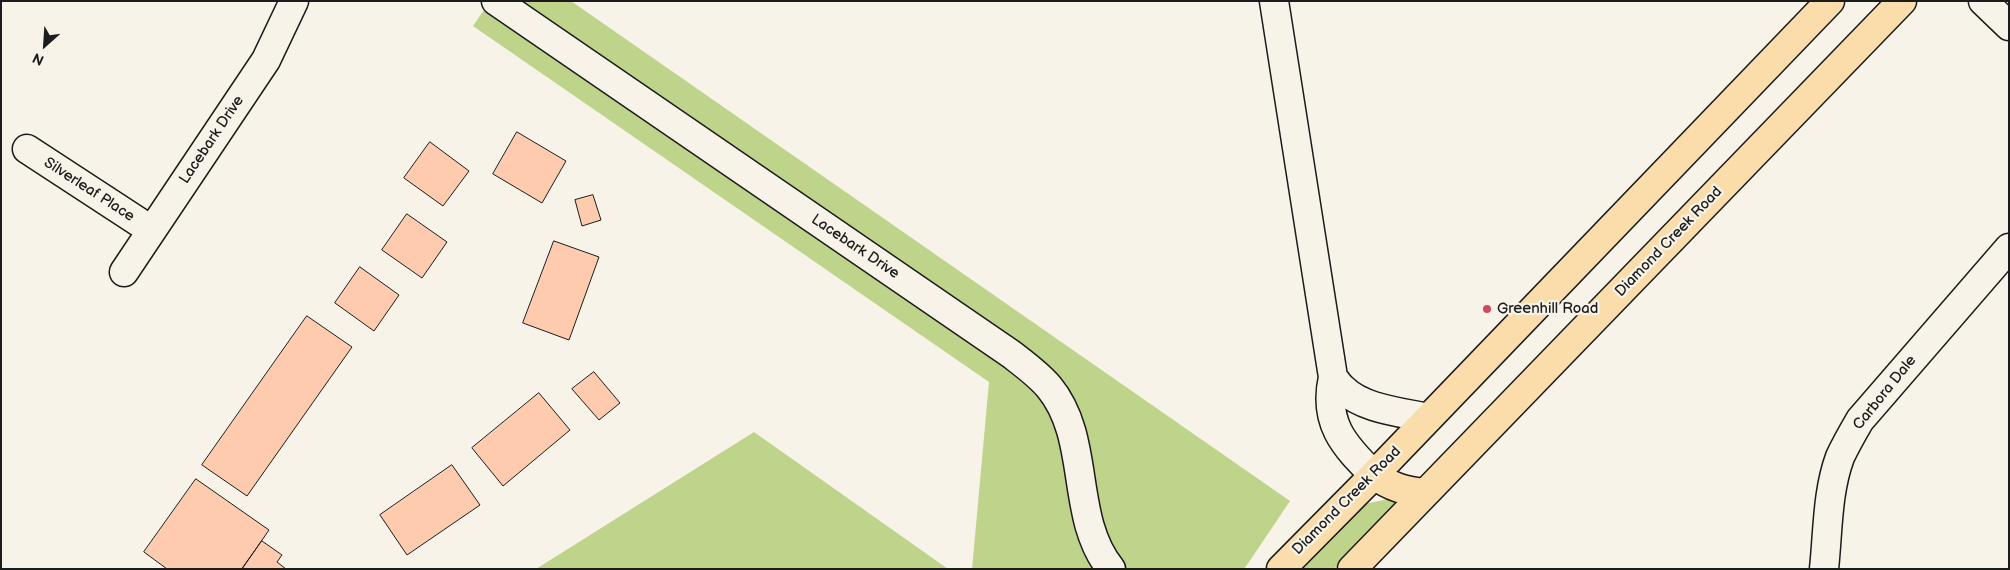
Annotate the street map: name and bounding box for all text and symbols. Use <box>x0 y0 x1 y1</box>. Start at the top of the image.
north arrow <box>20 20 70 70</box>
text: N <box>30 49 47 69</box>
street label: Lacebark Drive <box>176 92 248 188</box>
street label: Silverleaf Place <box>40 154 138 226</box>
street label: Diamond Creek Road <box>1612 183 1726 301</box>
street label: Lacebark Drive <box>807 211 903 283</box>
place label: Greenhill Road <box>1497 300 1598 318</box>
marker: Greenhill Road <box>1481 303 1493 315</box>
street label: Carbora Dale <box>1850 352 1920 434</box>
street label: Diamond Creek Road <box>1289 443 1405 559</box>

